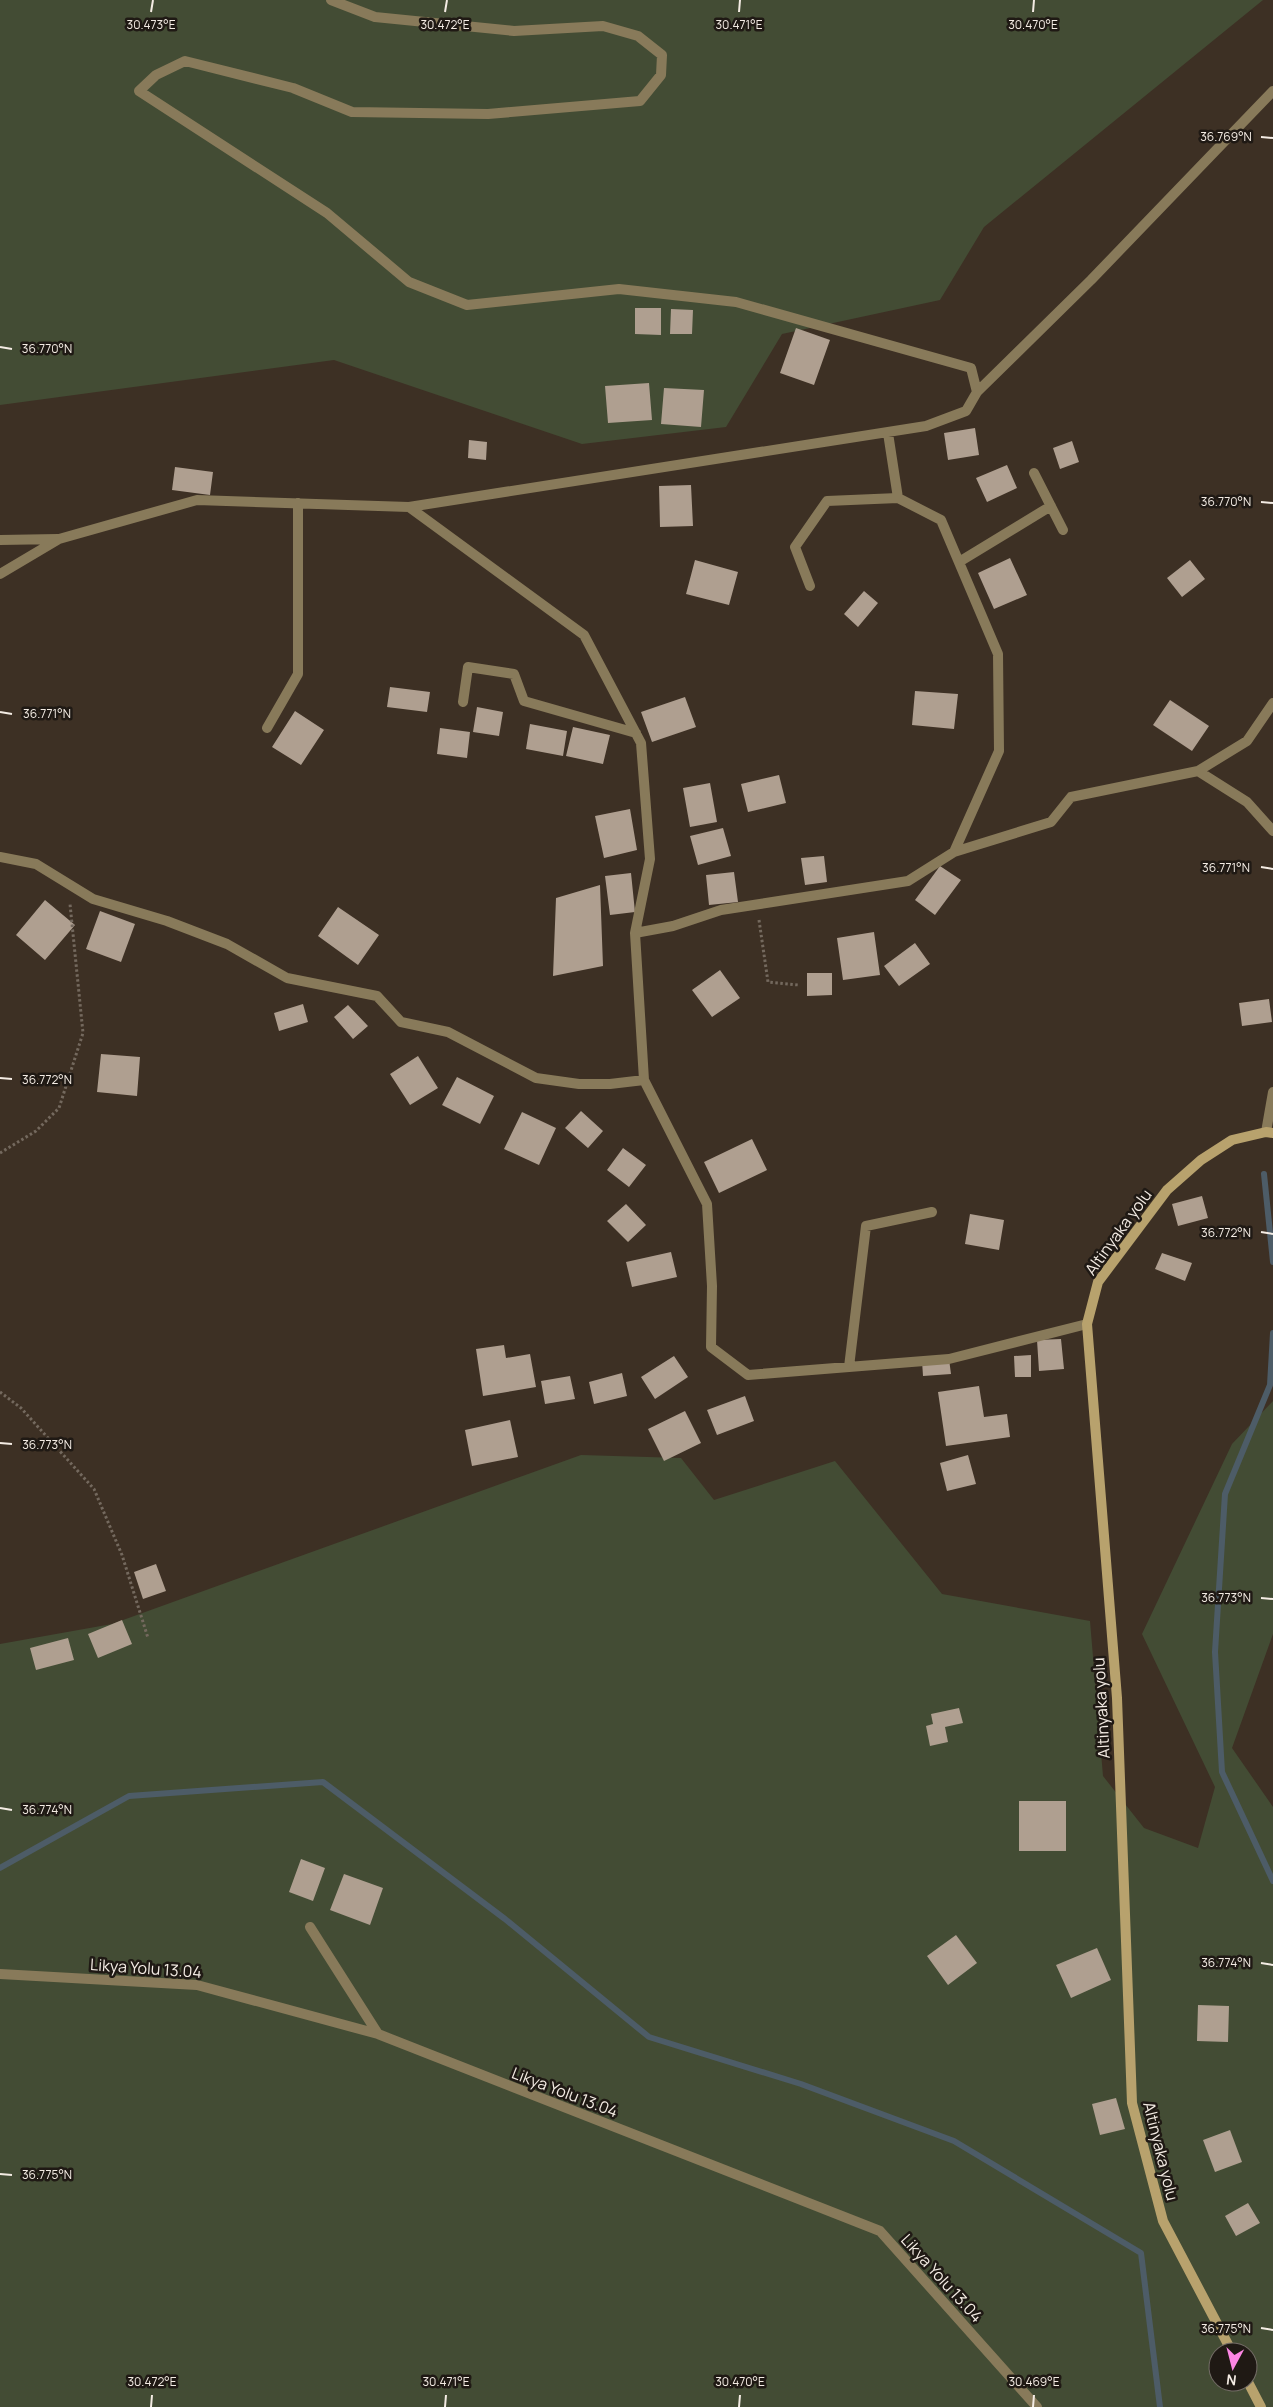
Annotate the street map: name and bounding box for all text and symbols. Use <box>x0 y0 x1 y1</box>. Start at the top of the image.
text: 30.473°E <box>127 16 176 33</box>
text: 30.472°E <box>420 16 470 33</box>
text: 30.471°E <box>715 16 763 33</box>
text: 30.470°E <box>1008 16 1058 33</box>
text: 36.769°N <box>1200 128 1252 145</box>
text: 36.770°N <box>22 340 72 357</box>
text: 36.770°N <box>1201 493 1251 510</box>
text: 36.771°N <box>23 705 71 722</box>
text: 36.771°N <box>1202 859 1250 876</box>
text: 36.772°N <box>22 1071 72 1088</box>
street label: Altinyaka yolu <box>1079 1185 1157 1279</box>
text: 36.772°N <box>1201 1224 1251 1241</box>
text: 36.773°N <box>22 1436 72 1453</box>
text: 36.773°N <box>1201 1589 1251 1606</box>
street label: Altinyaka yolu <box>1087 1657 1115 1759</box>
text: 36.774°N <box>22 1801 72 1818</box>
street label: Likya Yolu 13.04 <box>89 1953 203 1983</box>
text: 36.774°N <box>1201 1954 1251 1971</box>
street label: Likya Yolu 13.04 <box>509 2062 621 2122</box>
street label: Altinyaka yolu <box>1138 2099 1184 2203</box>
text: 36.775°N <box>22 2166 72 2183</box>
street label: Likya Yolu 13.04 <box>896 2229 988 2327</box>
text: 36.775°N <box>1201 2320 1251 2337</box>
north arrow <box>1208 2342 1258 2392</box>
text: N <box>1225 2370 1238 2390</box>
text: 30.472°E <box>127 2373 177 2390</box>
text: 30.471°E <box>422 2373 470 2390</box>
text: 30.470°E <box>715 2373 765 2390</box>
text: 30.469°E <box>1008 2373 1060 2390</box>

